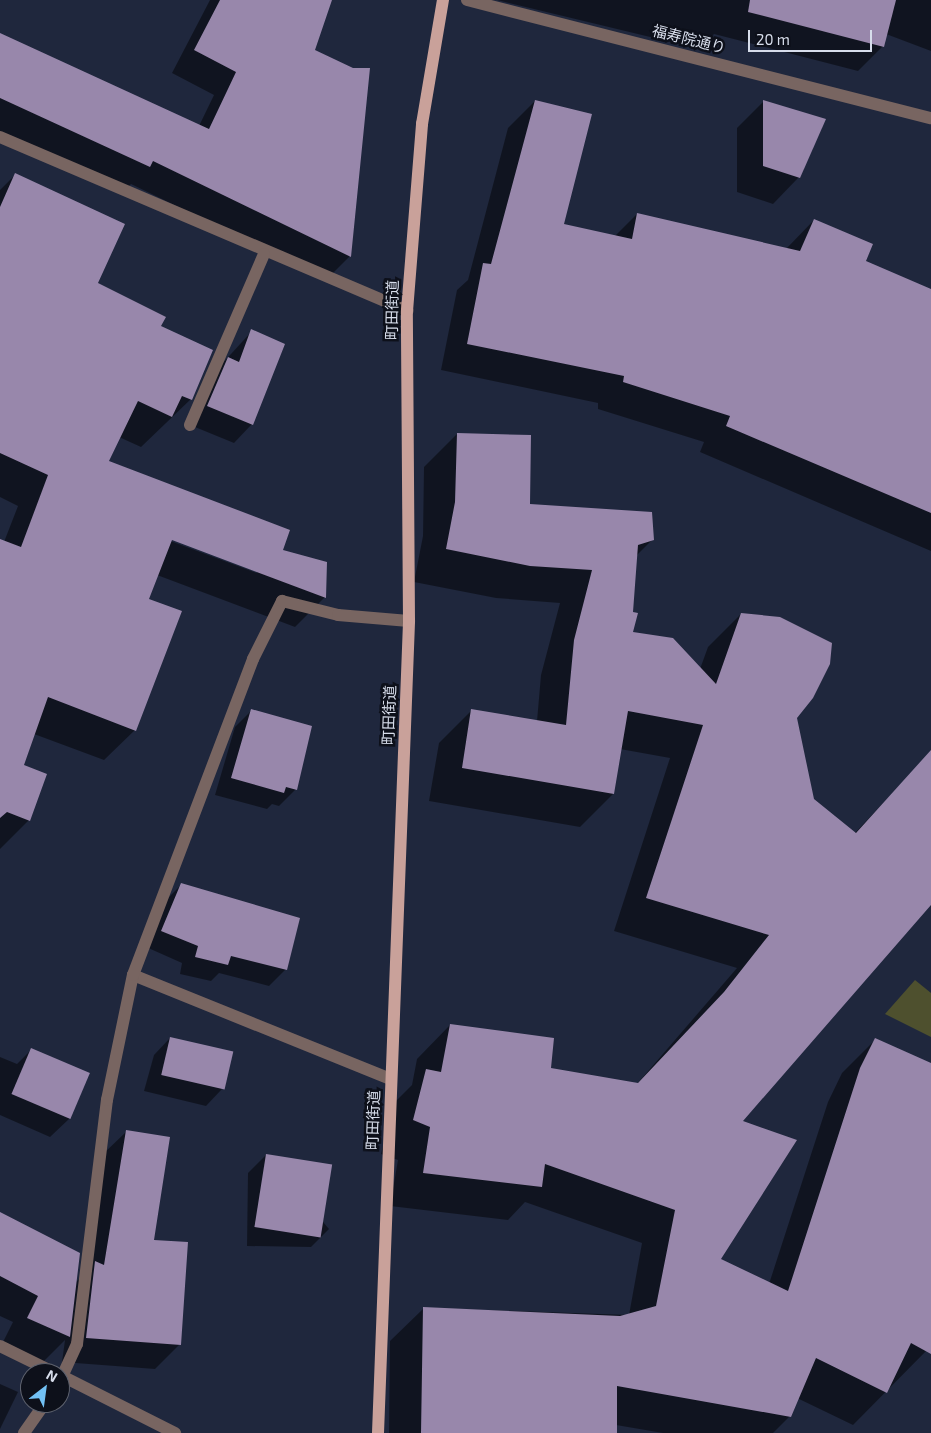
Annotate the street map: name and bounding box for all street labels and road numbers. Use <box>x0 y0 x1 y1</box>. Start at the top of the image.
street label: 福寿院通り <box>650 21 728 57</box>
street label: 町田街道 <box>382 280 402 340</box>
street label: 町田街道 <box>379 685 399 745</box>
street label: 町田街道 <box>363 1090 383 1150</box>

